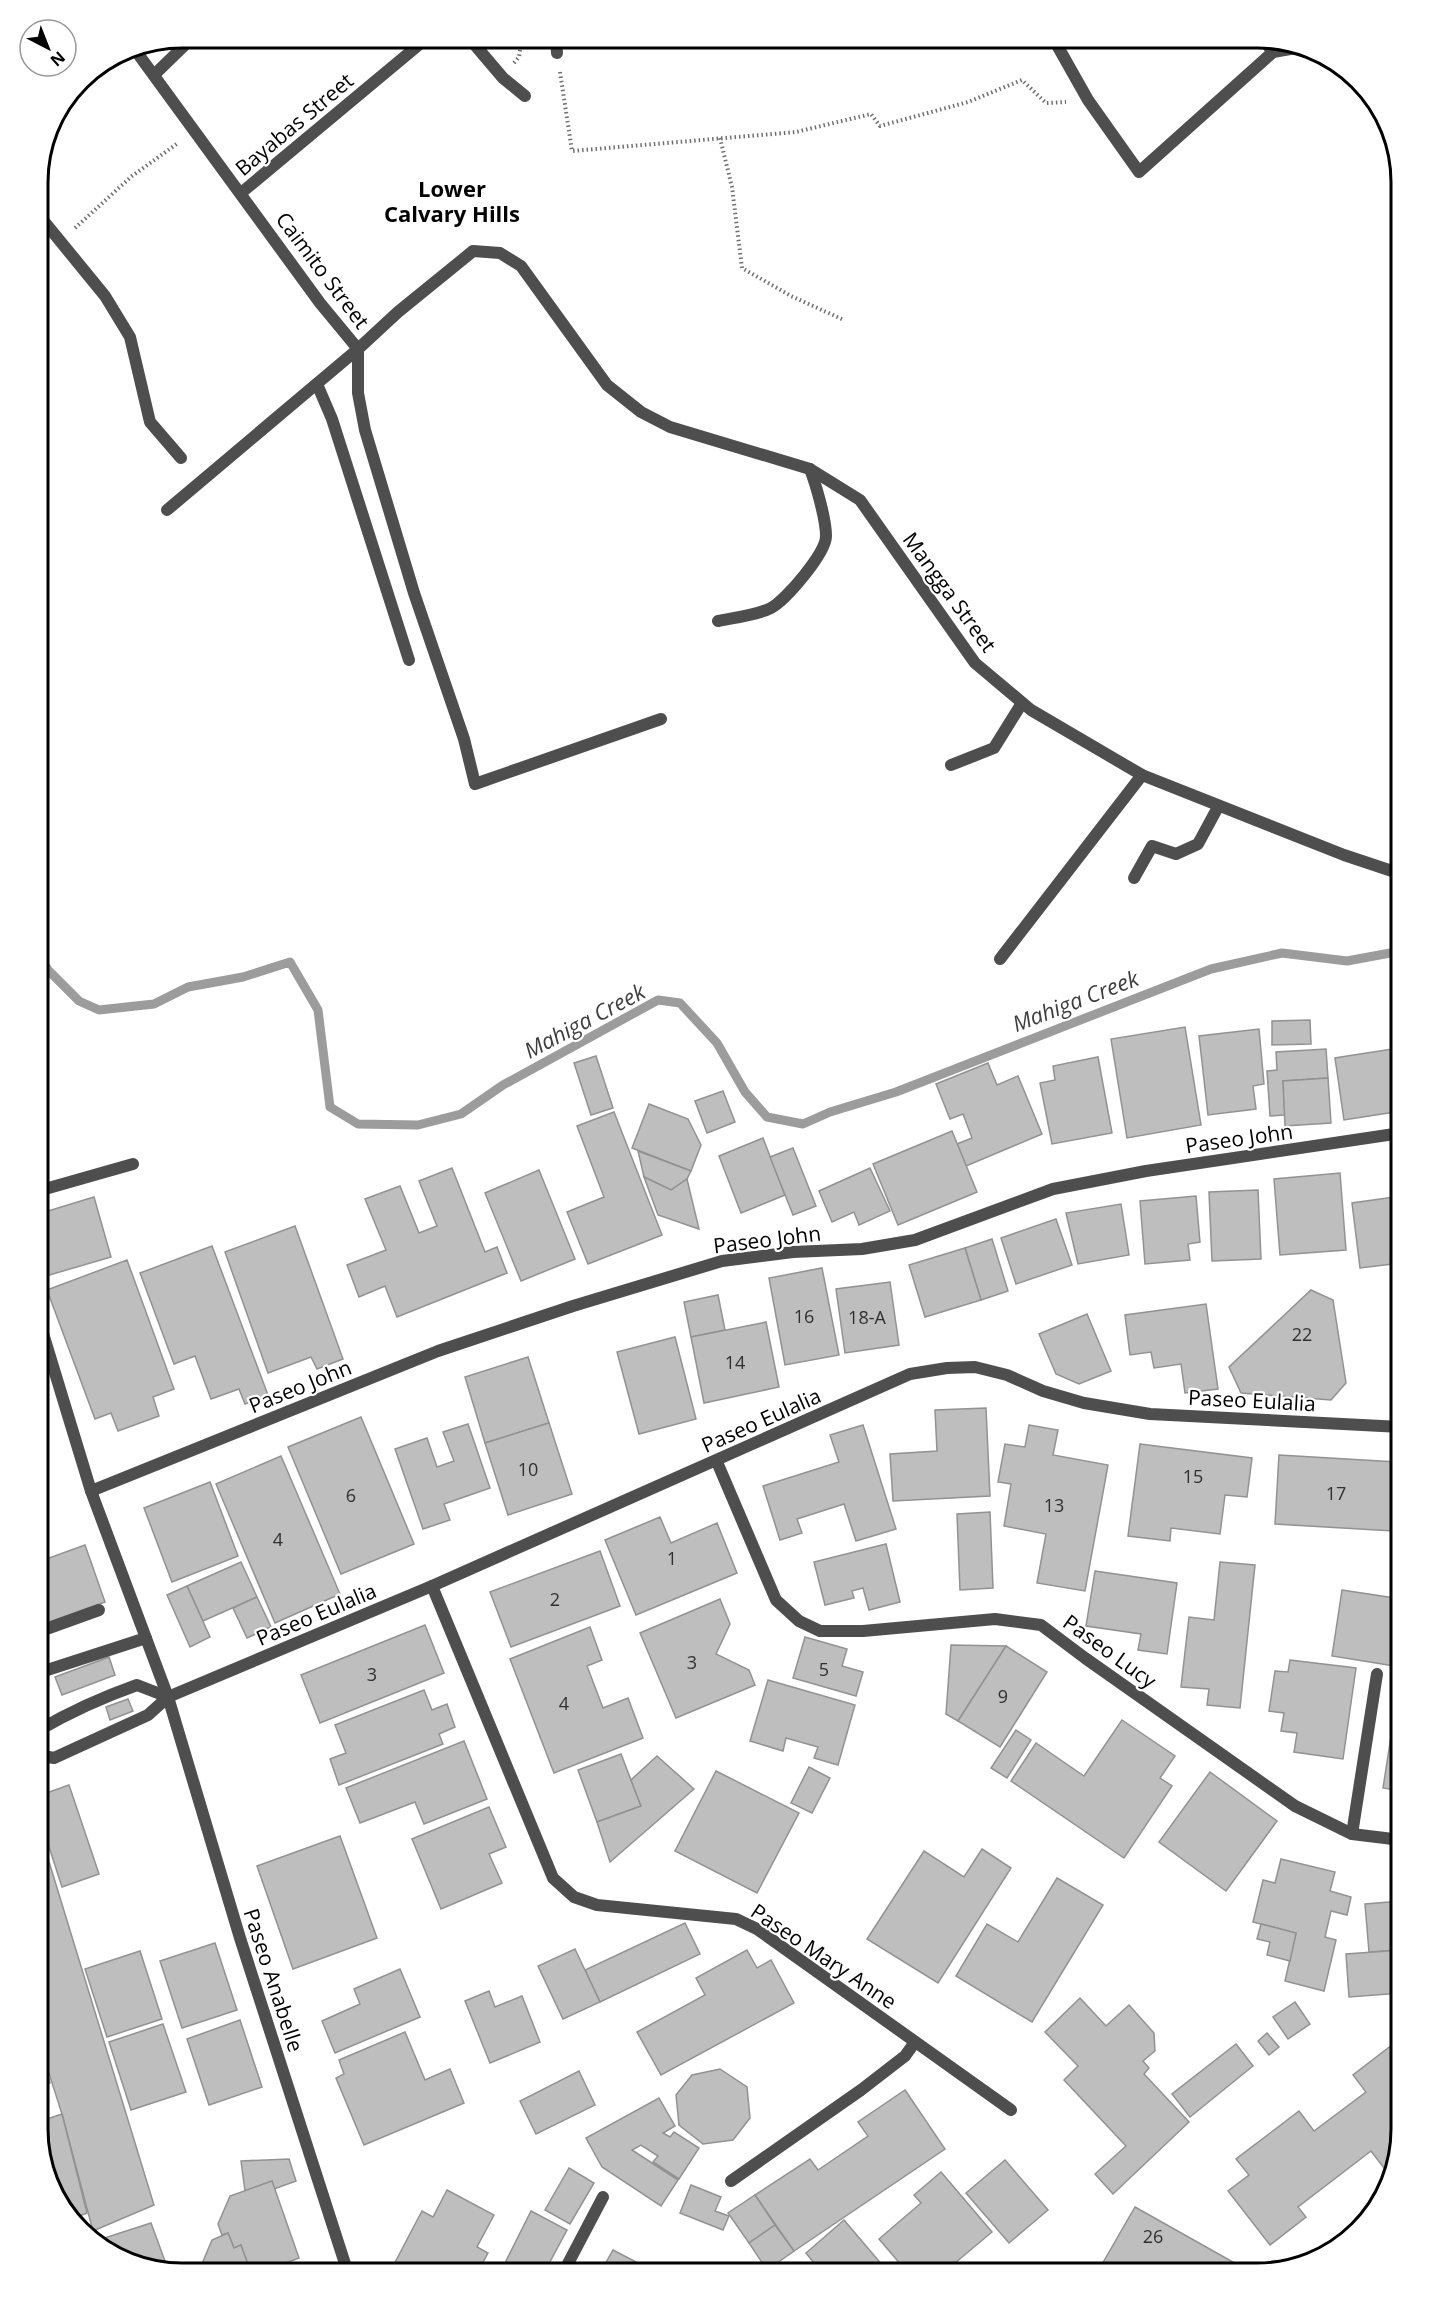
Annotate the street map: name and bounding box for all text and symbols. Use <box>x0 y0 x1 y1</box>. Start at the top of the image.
north arrow <box>18 18 78 78</box>
text: N <box>46 47 70 72</box>
street label: Bayabas Street <box>229 66 359 182</box>
district label: Lower Calvary Hills <box>384 173 520 228</box>
street label: Caimito Street <box>270 206 376 334</box>
street label: Mangga Street <box>897 526 1003 658</box>
water label: Mahiga Creek <box>1008 962 1144 1038</box>
water label: Mahiga Creek <box>518 975 651 1064</box>
street label: Paseo John <box>1183 1117 1295 1159</box>
street label: Paseo John <box>712 1219 822 1259</box>
house number: 16 <box>794 1304 814 1328</box>
house number: 18-A <box>848 1305 886 1329</box>
house number: 22 <box>1292 1322 1312 1346</box>
house number: 14 <box>725 1350 745 1374</box>
street label: Paseo John <box>245 1353 355 1419</box>
street label: Paseo Eulalia <box>697 1381 825 1459</box>
street label: Paseo Eulalia <box>1187 1383 1317 1417</box>
house number: 10 <box>518 1457 538 1481</box>
house number: 15 <box>1183 1464 1203 1488</box>
house number: 17 <box>1326 1481 1346 1505</box>
house number: 6 <box>346 1483 356 1507</box>
house number: 13 <box>1044 1493 1064 1517</box>
house number: 4 <box>273 1527 283 1551</box>
house number: 1 <box>667 1546 677 1570</box>
street label: Paseo Eulalia <box>252 1576 380 1652</box>
house number: 2 <box>550 1587 560 1611</box>
street label: Paseo Lucy <box>1058 1608 1163 1695</box>
house number: 3 <box>687 1650 697 1674</box>
house number: 5 <box>819 1657 829 1681</box>
house number: 3 <box>367 1662 377 1686</box>
house number: 9 <box>998 1684 1008 1708</box>
house number: 4 <box>559 1691 569 1715</box>
street label: Paseo Mary Anne <box>746 1897 902 2015</box>
street label: Paseo Anabelle <box>238 1905 310 2055</box>
house number: 26 <box>1143 2224 1163 2248</box>

